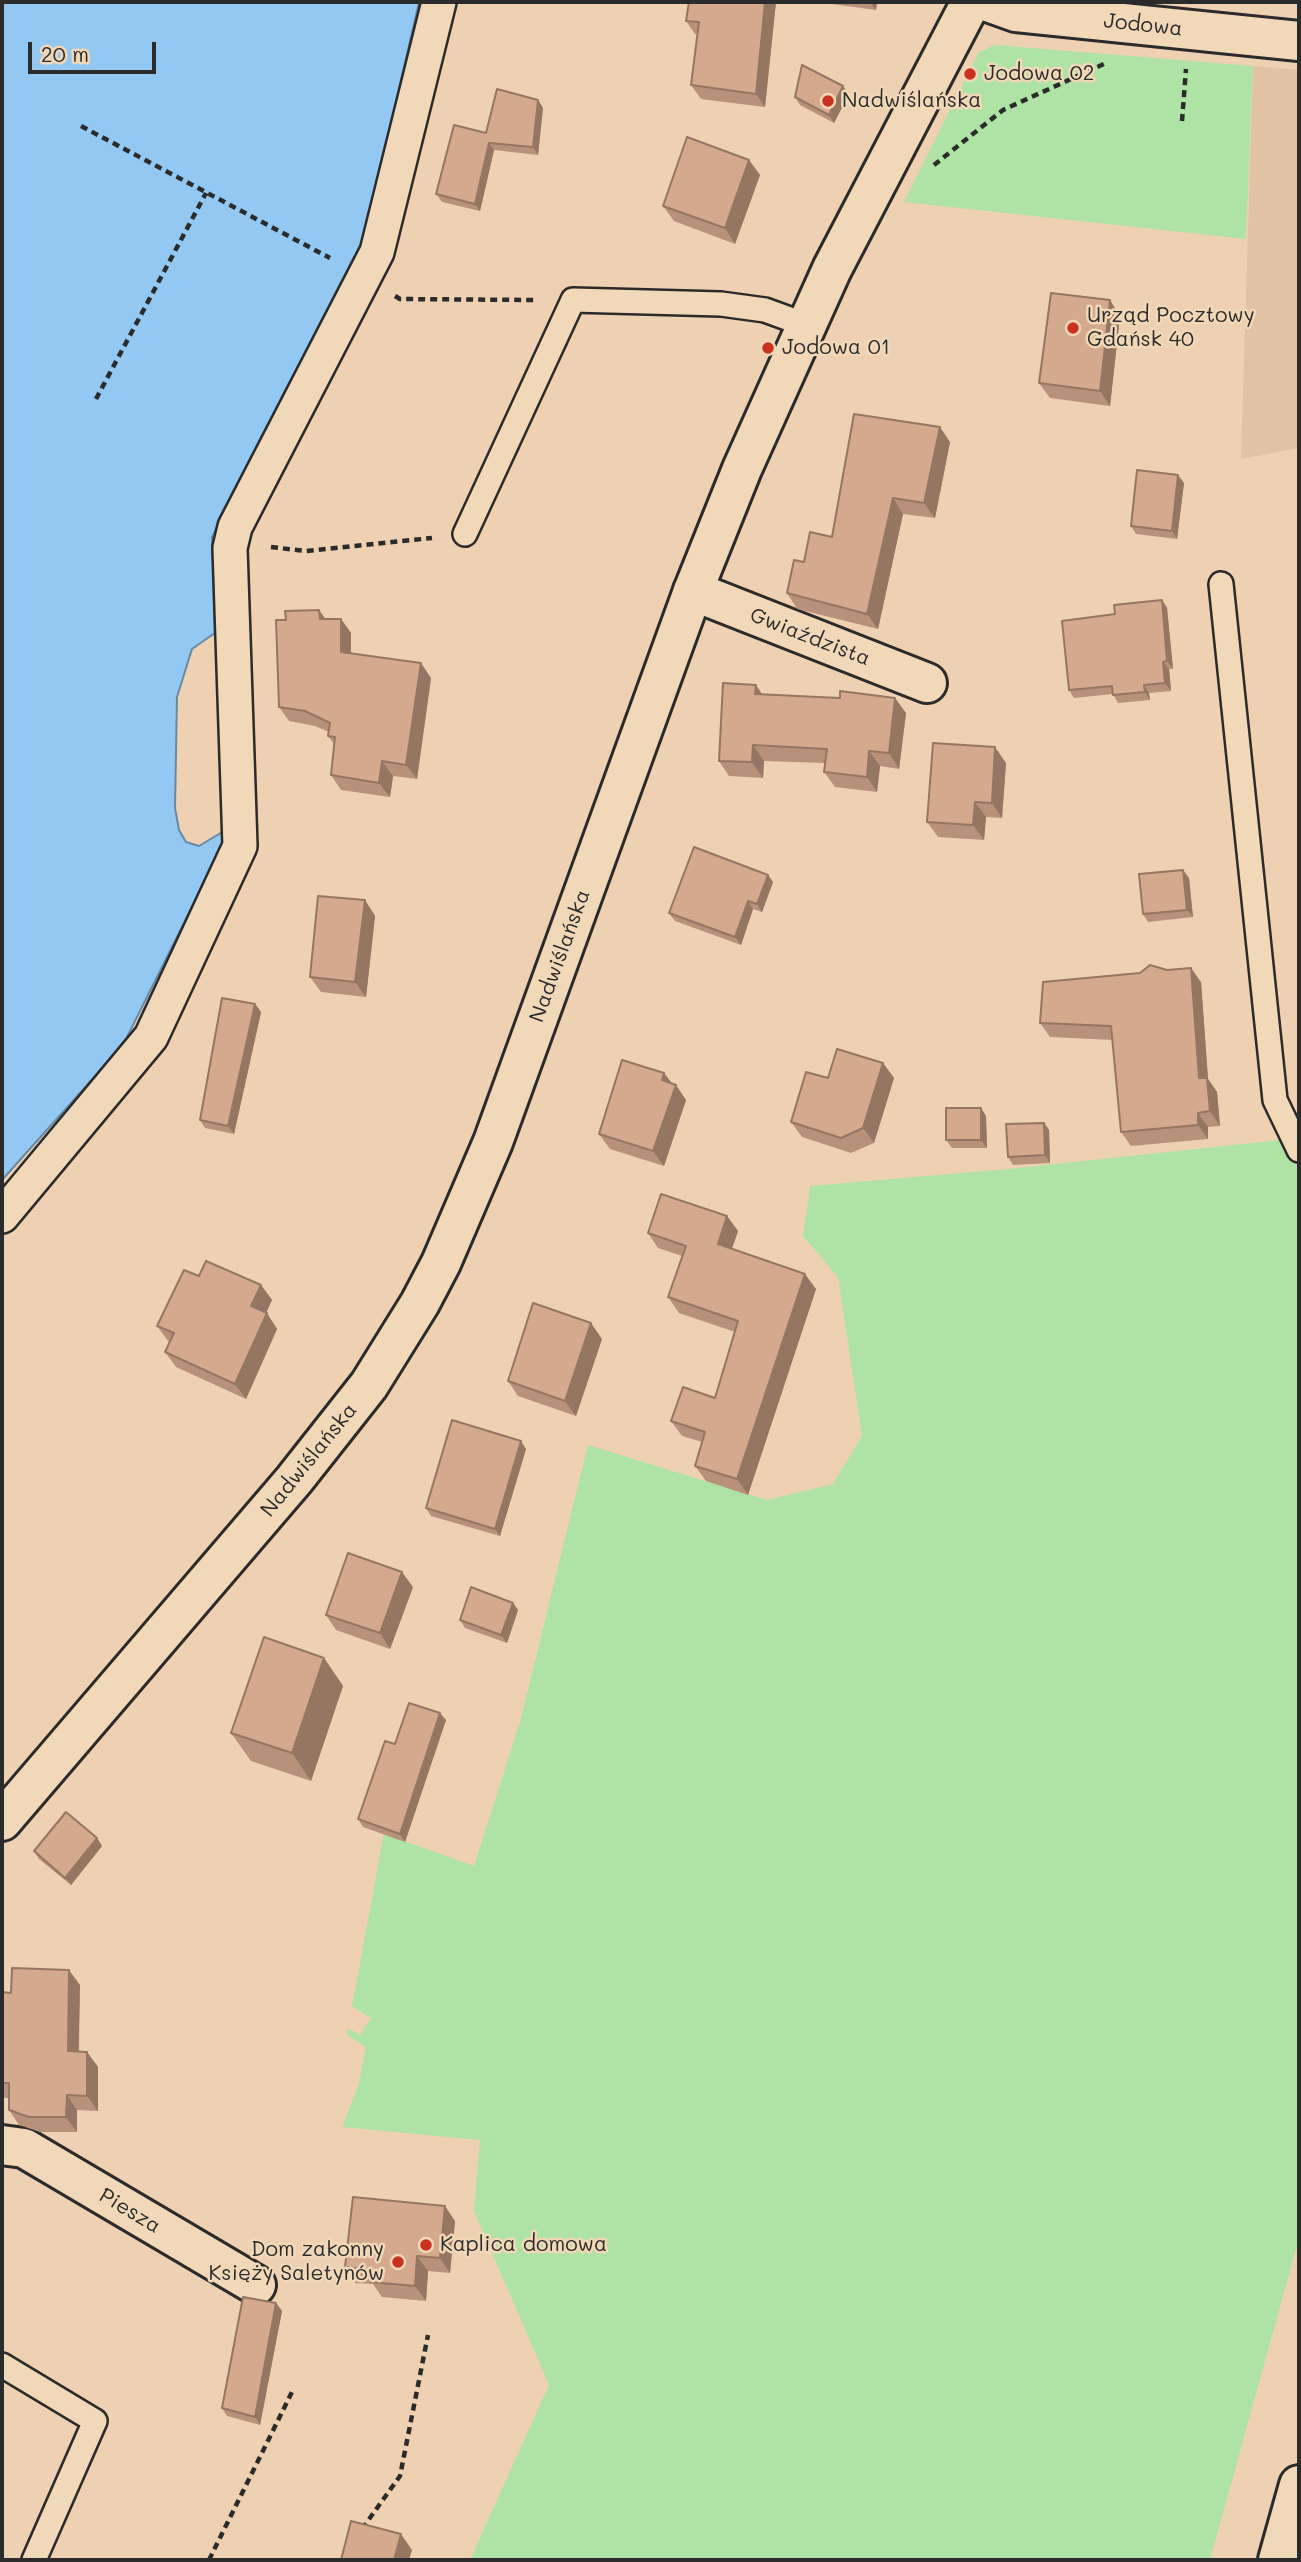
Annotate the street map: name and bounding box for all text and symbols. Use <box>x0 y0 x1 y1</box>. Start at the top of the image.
street label: Jodowa <box>1102 8 1184 42</box>
scale bar <box>32 28 159 72</box>
text: 20 m <box>41 40 89 67</box>
place label: Jodowa 02 <box>984 61 1095 87</box>
marker: Jodowa 02 <box>962 66 978 82</box>
place label: Nadwiślańska <box>842 88 981 114</box>
marker: Nadwiślańska <box>820 93 836 109</box>
place label: Urząd Pocztowy Gdańsk 40 <box>1087 303 1255 353</box>
marker: Urząd Pocztowy Gdańsk 40 <box>1065 320 1081 336</box>
place label: Jodowa 01 <box>782 335 890 361</box>
marker: Jodowa 01 <box>760 340 776 356</box>
street label: Gwiaździsta <box>746 602 874 672</box>
street label: Nadwiślańska <box>524 886 596 1026</box>
street label: Nadwiślańska <box>255 1398 363 1522</box>
street label: Piesza <box>95 2183 165 2239</box>
place label: Kaplica domowa <box>440 2232 607 2258</box>
place label: Dom zakonny Księży Saletynów <box>209 2237 384 2287</box>
marker: Kaplica domowa <box>418 2237 434 2253</box>
marker: Dom zakonny Księży Saletynów <box>390 2254 406 2270</box>

